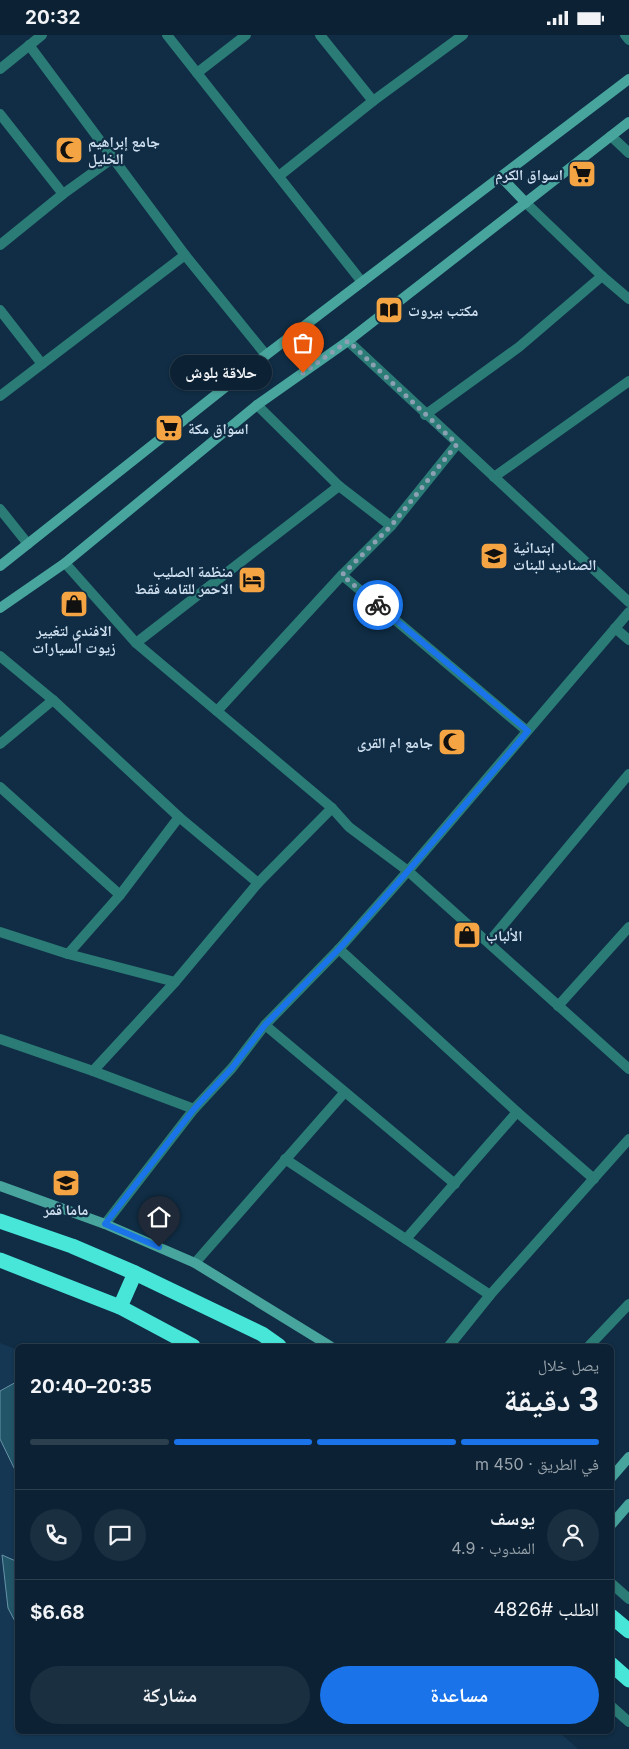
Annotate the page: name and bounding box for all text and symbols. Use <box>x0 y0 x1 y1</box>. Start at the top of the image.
text: 20:32 <box>25 6 80 29</box>
place label: جامع إبراهيم الخليل <box>88 132 160 168</box>
mosque icon: جامع إبراهيم الخليل <box>54 135 84 165</box>
supermarket icon: اسواق الكرم <box>567 159 597 189</box>
place label: اسواق الكرم <box>495 165 563 185</box>
library icon: مكتب بيروت <box>374 295 404 325</box>
place label: مكتب بيروت <box>408 301 478 320</box>
pin <box>282 322 324 373</box>
icon: bag <box>289 329 317 357</box>
callout: حلاقة بلوش <box>170 355 273 391</box>
text: حلاقة بلوش <box>185 362 257 382</box>
supermarket icon: اسواق مكة <box>154 413 184 443</box>
place label: اسواق مكة <box>188 419 249 438</box>
place label: ابتدائية الصناديد للبنات <box>513 538 597 574</box>
school or university icon: ابتدائية الصناديد للبنات <box>479 541 509 571</box>
place label: منظمة الصليب الاحمر للقامه فقط <box>135 562 233 598</box>
hotel icon: منظمة الصليب الاحمر للقامه فقط <box>237 565 267 595</box>
courier <box>353 580 403 630</box>
shop icon: الافندي لتغيير زيوت السيارات <box>59 589 89 619</box>
icon: bike <box>364 591 392 619</box>
place label: الافندي لتغيير زيوت السيارات <box>32 621 116 657</box>
mosque icon: جامع ام القرى <box>437 727 467 757</box>
place label: جامع ام القرى <box>357 733 433 753</box>
shop icon: الألباب <box>452 920 482 950</box>
place label: الألباب <box>486 926 523 945</box>
school or university icon: ماما قمر <box>51 1168 81 1198</box>
pin <box>138 1196 180 1247</box>
place label: ماما قمر <box>43 1200 88 1219</box>
icon: home <box>145 1203 173 1231</box>
text: يصل خلال <box>538 1355 599 1375</box>
text: 20:35–20:40 <box>30 1375 152 1398</box>
text: 3 دقيقة <box>504 1380 599 1419</box>
text: في الطريق · 450 m <box>475 1454 599 1474</box>
text: يوسف <box>490 1507 535 1530</box>
button: phone <box>30 1509 82 1561</box>
button: chat <box>94 1509 146 1561</box>
button: person <box>547 1509 599 1561</box>
text: المندوب · 4.9 <box>451 1538 535 1558</box>
text: الطلب #4826 <box>494 1598 599 1621</box>
text: $6.68 <box>30 1601 85 1624</box>
button: مشاركة <box>30 1666 310 1724</box>
button: مساعدة <box>320 1666 599 1724</box>

